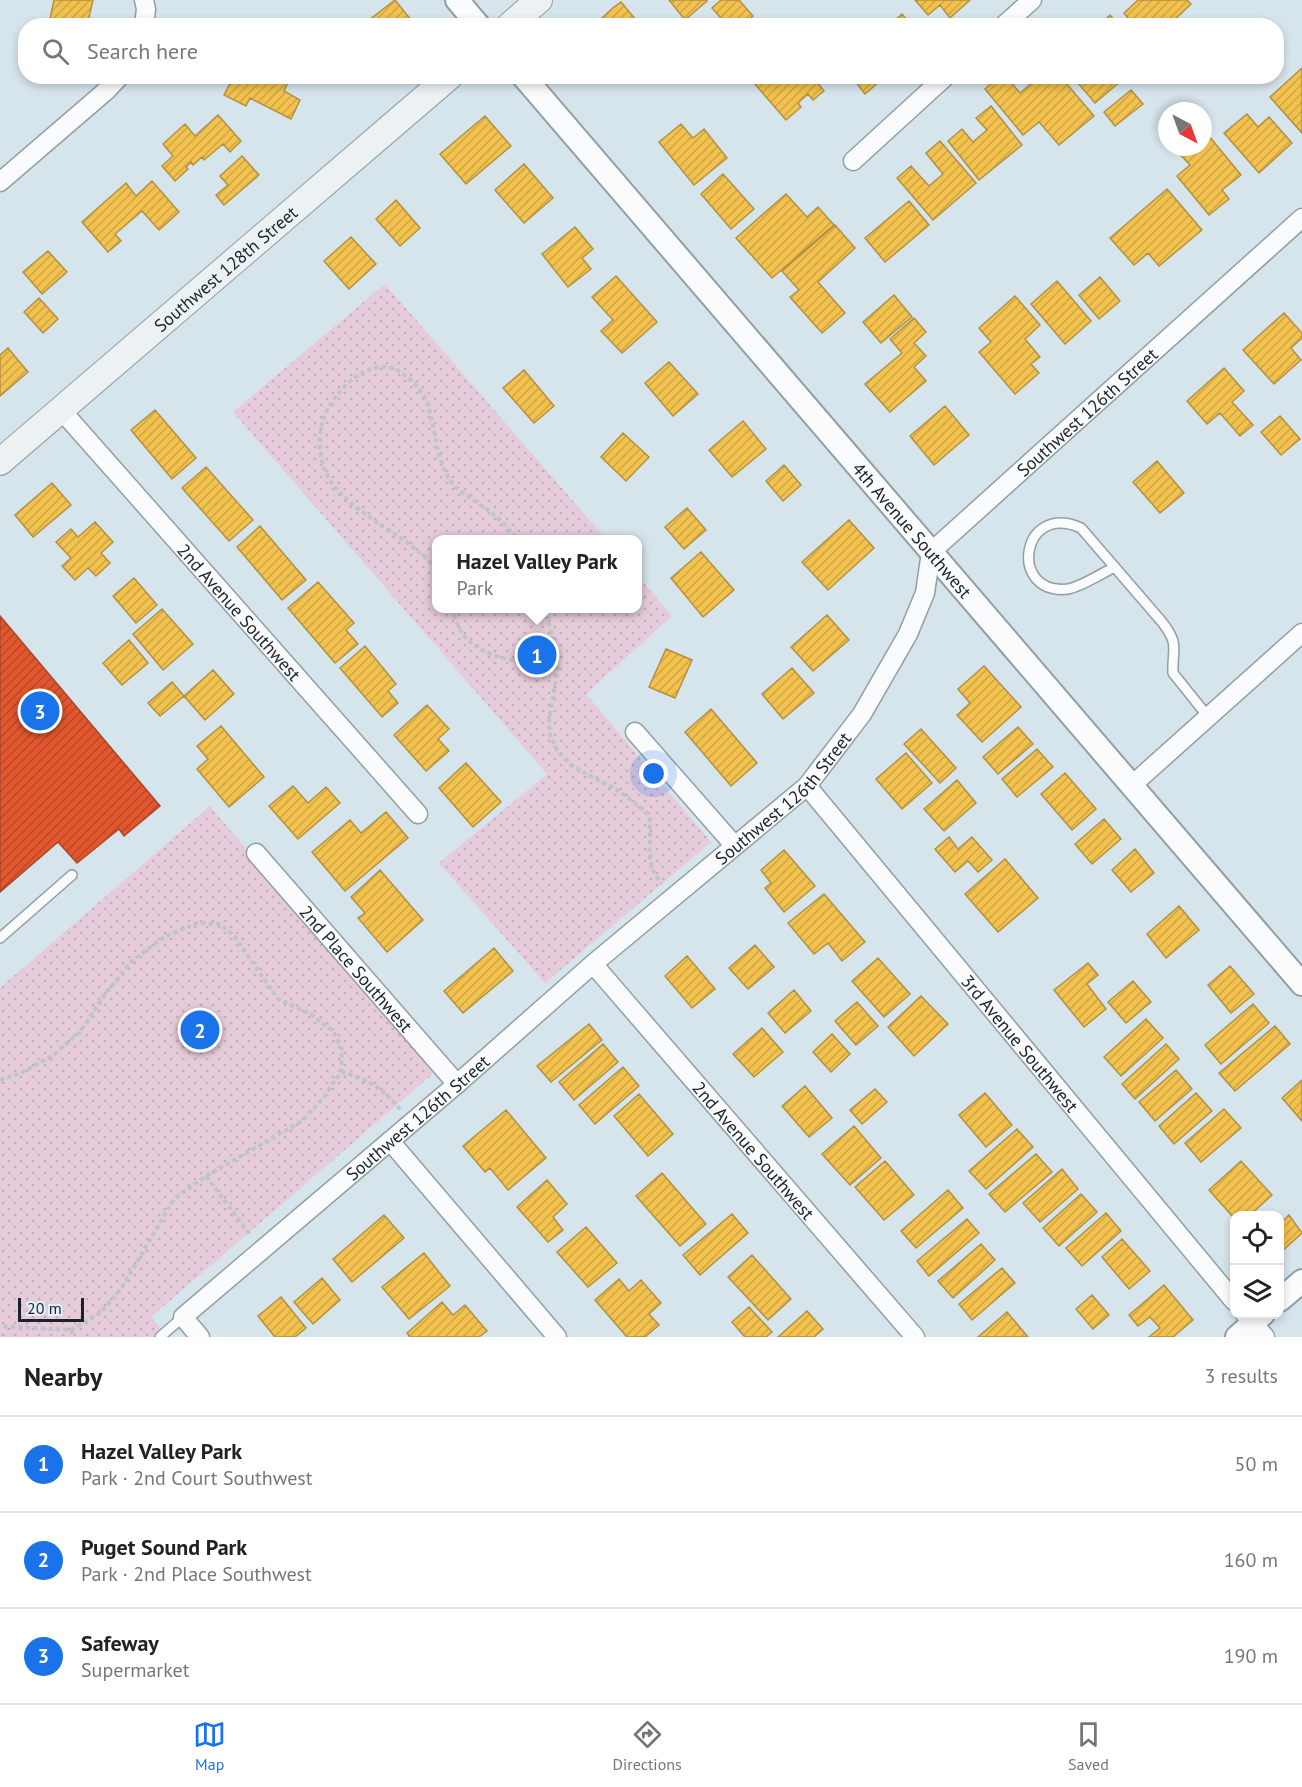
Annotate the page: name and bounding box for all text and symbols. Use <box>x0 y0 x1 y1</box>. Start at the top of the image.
search box <box>18 18 1284 84</box>
icon: search <box>39 35 72 68</box>
text: Search here <box>87 37 198 65</box>
north arrow <box>1158 102 1212 156</box>
street label: Southwest 128th Street <box>149 201 302 337</box>
street label: Southwest 126th Street <box>1012 342 1162 481</box>
street label: 4th Avenue Southwest <box>848 457 977 603</box>
popup <box>432 535 642 613</box>
street label: 2nd Avenue Southwest <box>173 538 306 685</box>
text: Hazel Valley Park <box>456 547 618 575</box>
text: Park <box>456 575 493 601</box>
pin: 1 <box>518 632 556 678</box>
pin: 3 <box>20 688 60 734</box>
street label: Southwest 126th Street <box>710 727 856 869</box>
your location <box>639 759 668 788</box>
street label: 2nd Place Southwest <box>295 900 418 1037</box>
street label: 3rd Avenue Southwest <box>957 970 1084 1117</box>
pin: 2 <box>180 1008 220 1052</box>
street label: Southwest 126th Street <box>341 1050 494 1185</box>
street label: 2nd Avenue Southwest <box>688 1076 820 1224</box>
map controls <box>1230 1211 1284 1319</box>
button: locate <box>1230 1211 1284 1265</box>
button: layers <box>1230 1265 1284 1319</box>
scale bar <box>18 1295 84 1322</box>
text: 20 m <box>27 1298 62 1318</box>
text: Nearby <box>24 1360 102 1393</box>
text: 3 results <box>1205 1363 1278 1389</box>
text: Hazel Valley Park <box>81 1437 242 1465</box>
text: 1 <box>38 1451 49 1477</box>
text: 50 m <box>1235 1451 1278 1477</box>
text: Park · 2nd Court Southwest <box>81 1465 313 1491</box>
text: Puget Sound Park <box>81 1533 247 1561</box>
text: 2 <box>38 1547 49 1573</box>
text: 160 m <box>1224 1547 1278 1573</box>
text: Park · 2nd Place Southwest <box>81 1561 312 1587</box>
text: Safeway <box>81 1629 159 1657</box>
text: 3 <box>38 1643 49 1669</box>
text: 190 m <box>1224 1643 1278 1669</box>
text: Supermarket <box>81 1657 189 1683</box>
tab: Map <box>193 1718 226 1774</box>
tab: Directions <box>613 1718 682 1774</box>
tab: Saved <box>1068 1718 1109 1774</box>

